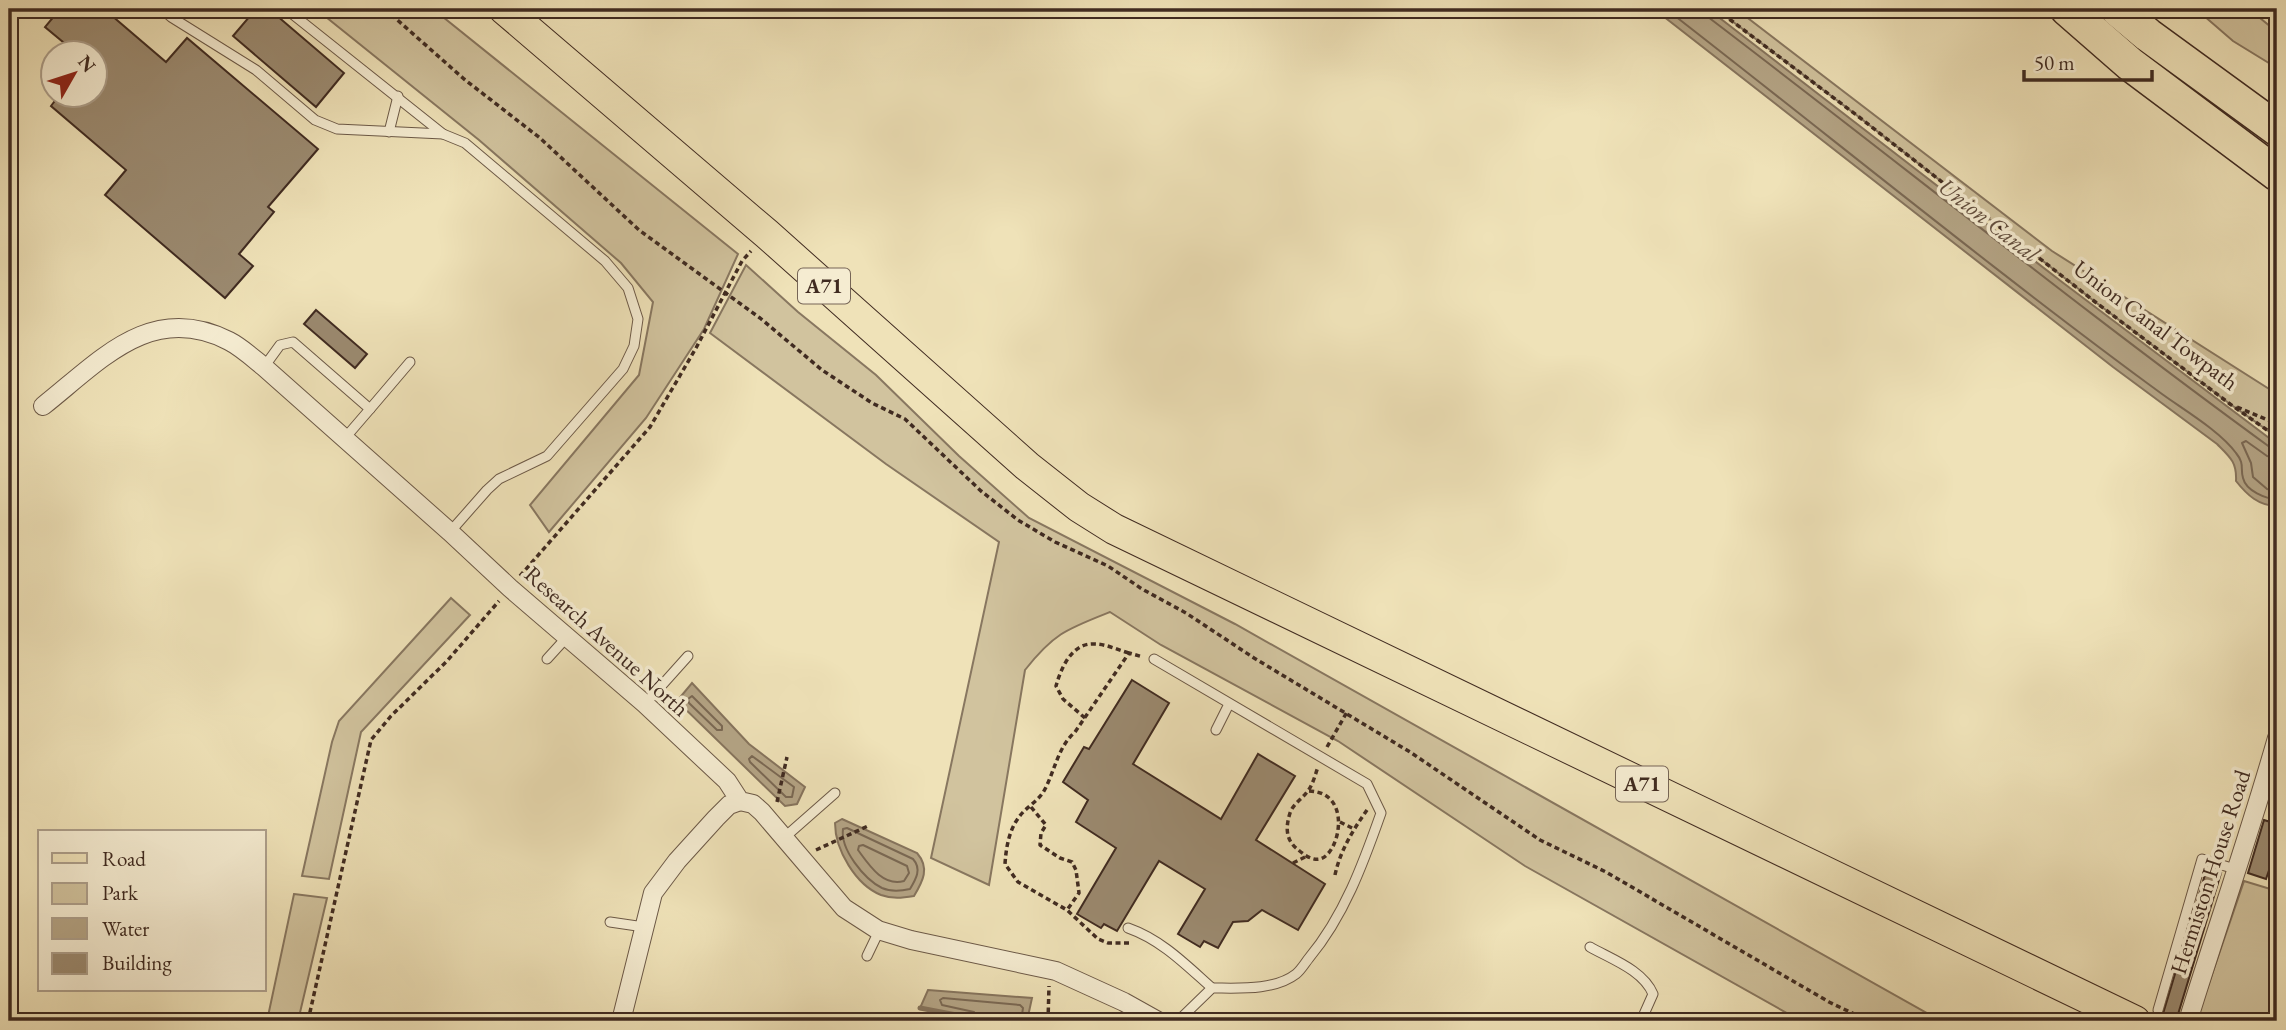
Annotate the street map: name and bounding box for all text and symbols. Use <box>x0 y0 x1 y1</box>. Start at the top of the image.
north arrow <box>38 38 108 108</box>
scale bar <box>2024 38 2151 82</box>
text: 50 m <box>2034 49 2075 76</box>
text: N <box>72 50 102 78</box>
water label: Union Canal <box>1933 170 2047 269</box>
street label: Union Canal Towpath <box>2067 253 2245 397</box>
road number: A71 <box>798 268 850 304</box>
street label: Research Avenue North <box>518 559 696 723</box>
road number: A71 <box>1616 766 1668 802</box>
street label: Hermiston House Road <box>2163 766 2257 978</box>
legend <box>38 830 266 992</box>
text: Road <box>102 845 146 872</box>
text: Park <box>102 879 139 906</box>
text: Water <box>102 915 149 942</box>
text: Building <box>102 949 172 976</box>

